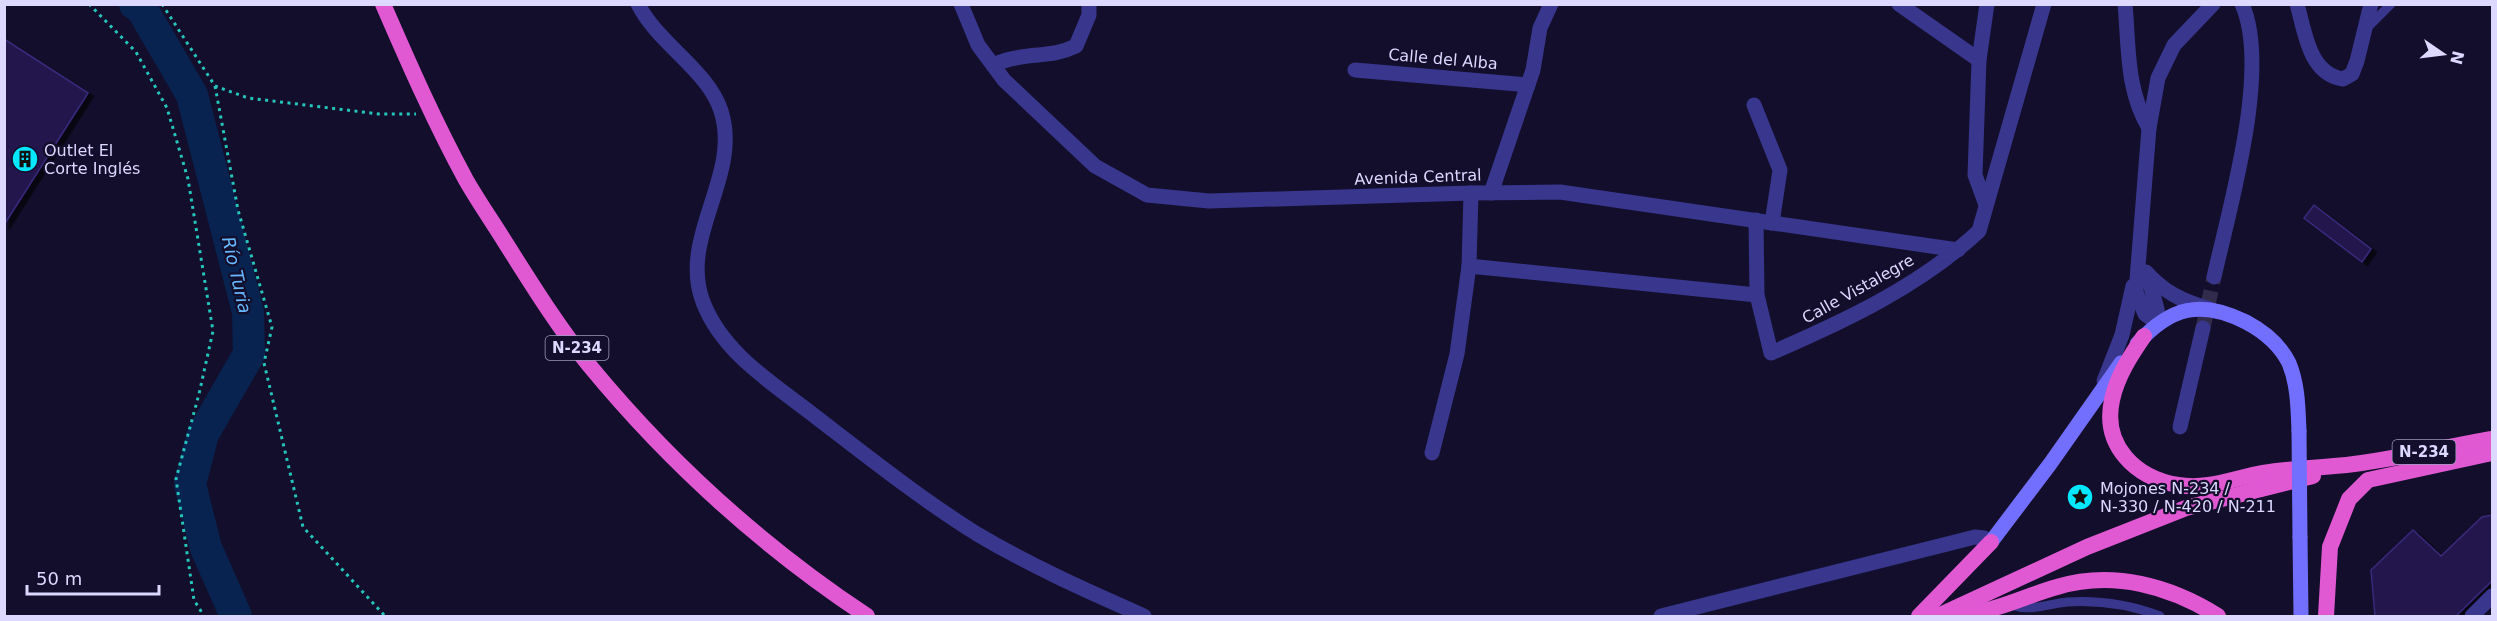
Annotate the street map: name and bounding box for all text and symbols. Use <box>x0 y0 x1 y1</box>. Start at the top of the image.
north arrow <box>2413 24 2473 84</box>
street label: Calle del Alba <box>1388 45 1498 73</box>
text: N <box>2446 49 2468 66</box>
place label: Outlet El Corte Inglés <box>44 141 140 178</box>
building icon: Outlet El Corte Inglés <box>10 144 40 174</box>
street label: Avenida Central <box>1354 165 1482 189</box>
water label: Río Turia <box>218 235 256 315</box>
street label: Calle Vistalegre <box>1799 250 1917 328</box>
road number: N-234 <box>546 336 608 360</box>
road number: N-234 <box>2392 440 2456 464</box>
place label: Mojones N-234 / N-330 / N-420 / N-211 <box>2100 479 2276 516</box>
place icon: Mojones N-234 / N-330 / N-420 / N-211 <box>2065 482 2095 512</box>
scale bar <box>27 558 159 596</box>
text: 50 m <box>36 568 82 589</box>

